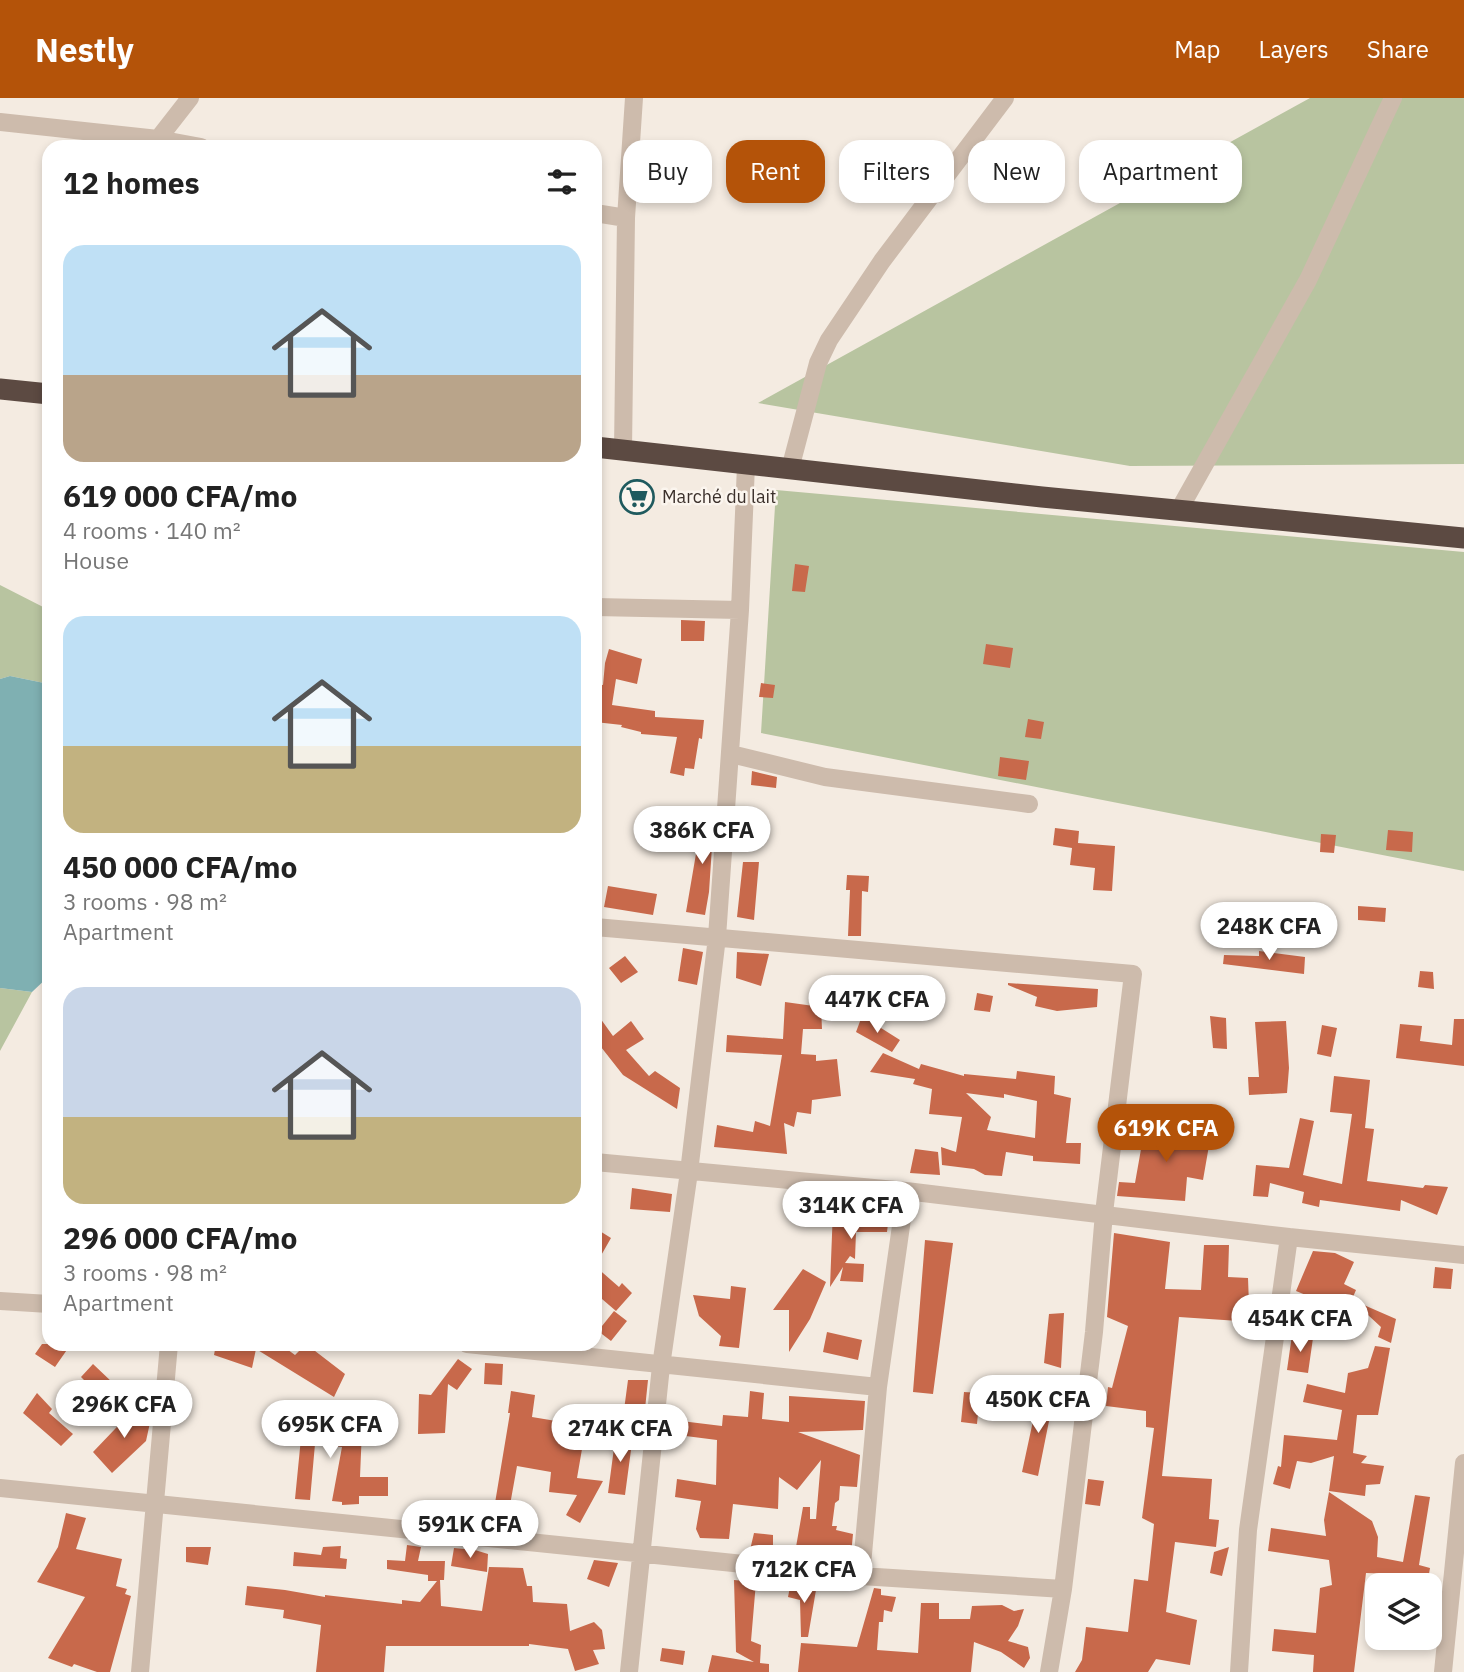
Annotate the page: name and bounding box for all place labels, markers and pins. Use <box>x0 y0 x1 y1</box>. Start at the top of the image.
supermarket icon: Marché du lait <box>618 478 656 516</box>
place label: Marché du lait <box>662 485 776 508</box>
pin: 386K CFA <box>630 806 774 866</box>
pin: 248K CFA <box>1197 902 1341 962</box>
pin: 447K CFA <box>805 976 949 1035</box>
pin: 619K CFA <box>1094 1104 1238 1164</box>
pin: 314K CFA <box>779 1182 923 1241</box>
pin: 454K CFA <box>1228 1294 1372 1354</box>
pin: 450K CFA <box>966 1376 1110 1435</box>
pin: 296K CFA <box>52 1380 196 1440</box>
pin: 695K CFA <box>258 1400 402 1460</box>
pin: 274K CFA <box>548 1404 692 1464</box>
pin: 591K CFA <box>398 1500 542 1560</box>
pin: 712K CFA <box>732 1546 876 1605</box>

